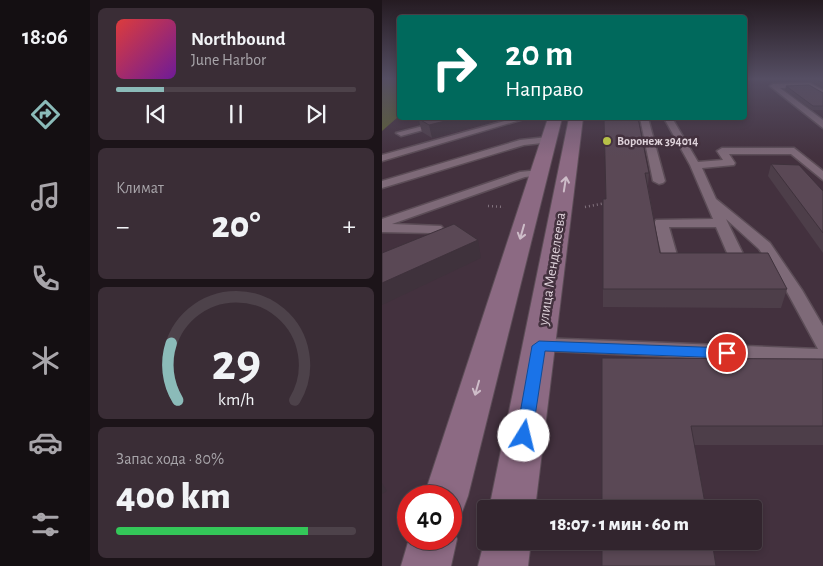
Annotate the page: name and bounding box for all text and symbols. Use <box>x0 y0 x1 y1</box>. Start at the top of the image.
text: 18:06 <box>22 26 68 48</box>
text: Northbound <box>191 30 286 49</box>
icon: right <box>422 35 487 100</box>
text: 20 m <box>505 37 573 72</box>
text: June Harbor <box>191 52 266 68</box>
text: Направо <box>505 78 583 100</box>
icon: directions <box>28 97 63 132</box>
icon: previous <box>142 100 170 128</box>
icon: pause <box>222 100 250 128</box>
icon: next <box>302 100 330 128</box>
marker: Воронеж 394014 <box>601 135 613 147</box>
place label: Воронеж 394014 <box>617 135 698 147</box>
one-way arrow <box>561 177 571 193</box>
icon: music <box>28 179 63 214</box>
text: Климат <box>116 180 164 196</box>
text: 20° <box>212 207 260 245</box>
street label: улица Менделеева <box>536 211 568 328</box>
text: − <box>116 213 129 241</box>
text: + <box>343 213 356 241</box>
one-way arrow <box>516 223 526 239</box>
icon: phone <box>28 261 63 296</box>
pin <box>706 332 748 374</box>
text: 29 <box>211 337 261 389</box>
icon: arrive <box>713 339 741 367</box>
icon: climate <box>28 343 63 378</box>
one-way arrow <box>471 379 481 395</box>
text: km/h <box>218 391 254 409</box>
position arrow <box>497 409 549 461</box>
icon: car <box>28 425 63 460</box>
text: Запас хода · 80% <box>116 451 224 467</box>
text: 400 km <box>116 478 231 516</box>
speed limit sign: 40 <box>397 485 462 550</box>
icon: filters <box>28 507 63 542</box>
text: 18:07 · 1 мин · 60 m <box>550 515 689 534</box>

